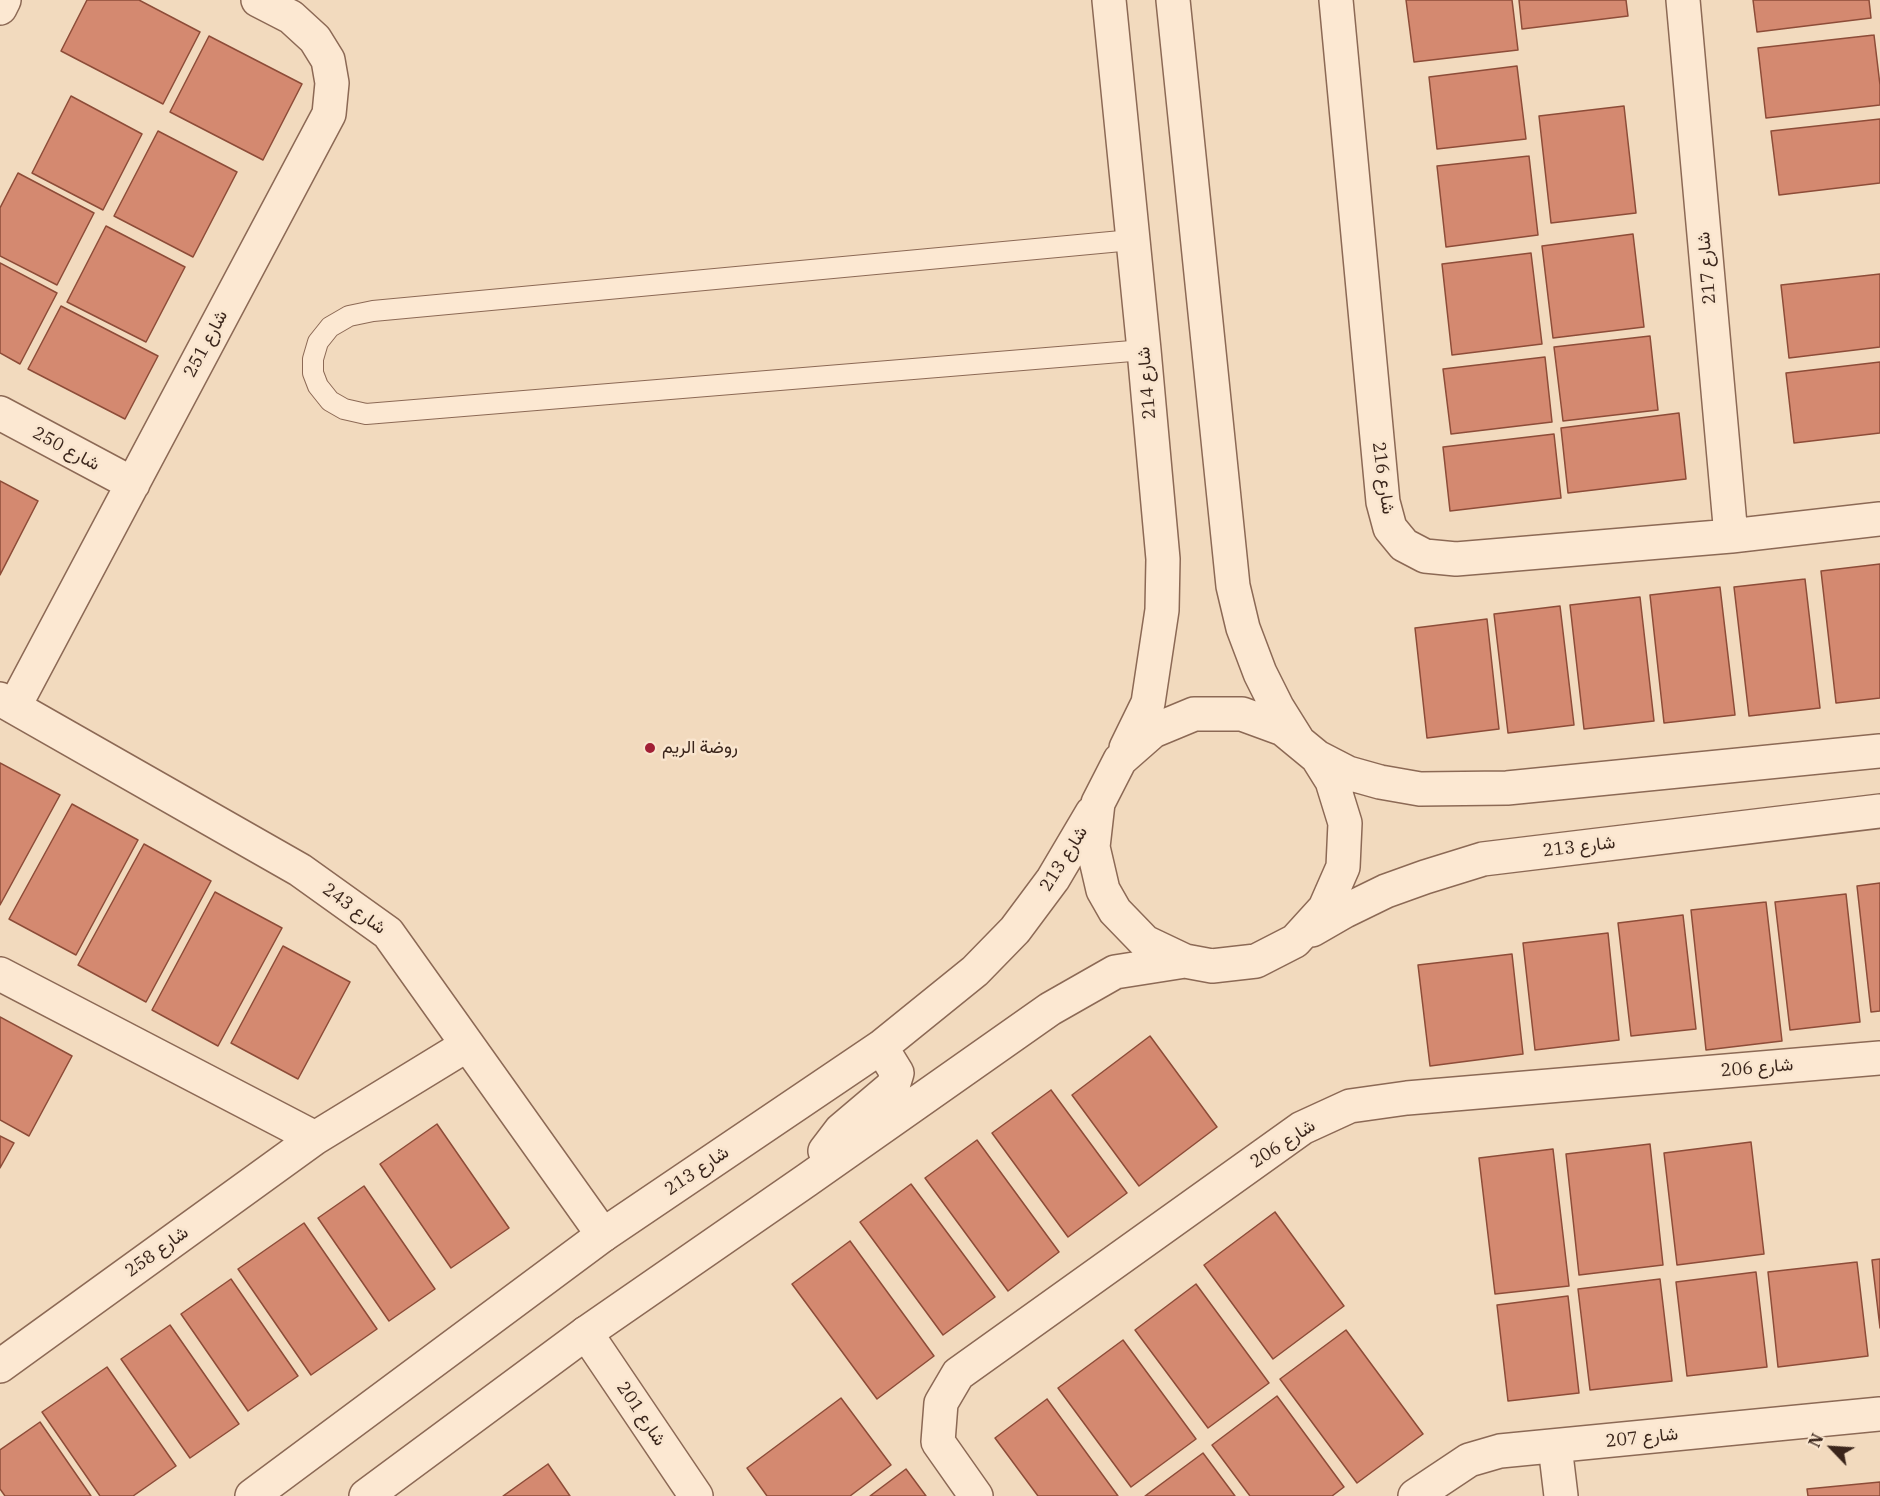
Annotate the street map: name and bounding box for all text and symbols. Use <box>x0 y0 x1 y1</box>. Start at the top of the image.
street label: شارع 217 <box>1693 231 1721 305</box>
street label: شارع 251 <box>179 307 233 381</box>
street label: شارع 214 <box>1133 346 1161 420</box>
street label: شارع 250 <box>29 422 103 476</box>
street label: شارع 216 <box>1367 440 1399 516</box>
place label: روضة الريم <box>662 737 738 759</box>
marker: روضة الريم <box>643 741 657 755</box>
street label: شارع 213 <box>1036 822 1092 896</box>
street label: شارع 213 <box>1542 832 1616 862</box>
street label: شارع 243 <box>318 879 390 939</box>
street label: شارع 206 <box>1720 1054 1794 1082</box>
street label: شارع 206 <box>1247 1115 1319 1173</box>
street label: شارع 213 <box>661 1142 733 1200</box>
street label: شارع 258 <box>121 1222 193 1282</box>
street label: شارع 201 <box>612 1378 670 1450</box>
north arrow <box>1802 1418 1862 1478</box>
street label: شارع 207 <box>1605 1423 1679 1453</box>
text: N <box>1804 1430 1827 1450</box>

